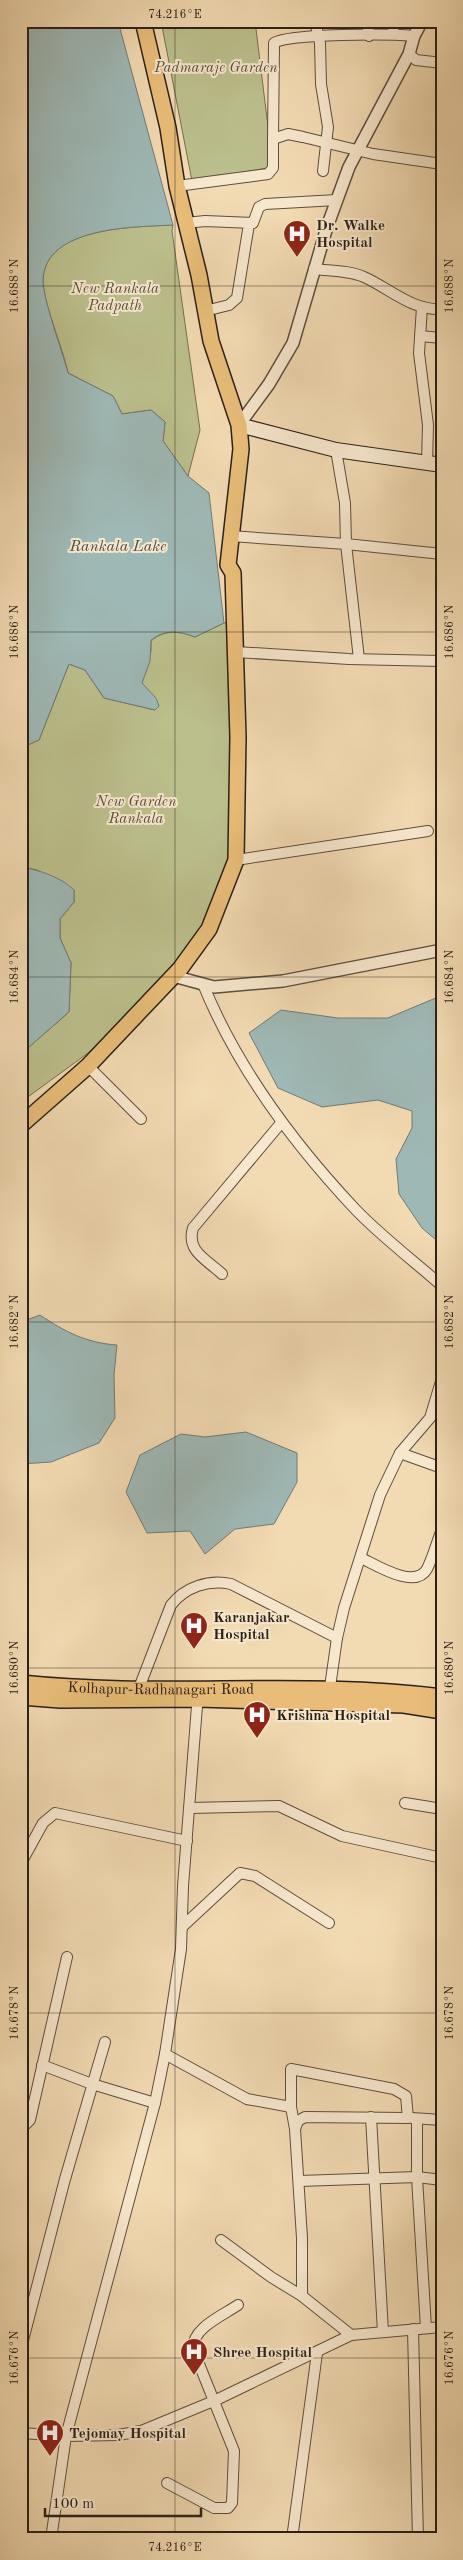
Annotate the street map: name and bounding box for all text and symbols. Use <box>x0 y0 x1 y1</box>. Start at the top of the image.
text: 74.216°E <box>148 9 202 21</box>
park label: Padmaraje Garden <box>153 61 278 76</box>
hospital icon: Dr. Walke Hospital <box>282 219 312 258</box>
place label: Dr. Walke Hospital <box>316 219 385 251</box>
text: 16.688°N <box>9 259 21 313</box>
text: 16.688°N <box>444 259 456 313</box>
park label: New Rankala Padpath <box>70 282 159 314</box>
water label: Rankala Lake <box>68 539 167 555</box>
text: 16.686°N <box>9 605 21 659</box>
text: 16.686°N <box>444 605 456 659</box>
park label: New Garden Rankala <box>94 795 177 827</box>
text: 16.684°N <box>9 950 21 1004</box>
text: 16.684°N <box>444 950 456 1004</box>
text: 16.682°N <box>9 1295 21 1349</box>
text: 16.682°N <box>444 1295 456 1349</box>
hospital icon: Karanjakar Hospital <box>179 1611 209 1650</box>
place label: Karanjakar Hospital <box>213 1611 290 1643</box>
text: 16.680°N <box>9 1641 21 1695</box>
text: 16.680°N <box>444 1641 456 1695</box>
street label: Kolhapur-Radhanagari Road <box>67 1681 254 1698</box>
hospital icon: Krishna Hospital <box>242 1700 272 1739</box>
place label: Krishna Hospital <box>276 1709 391 1724</box>
text: 16.678°N <box>9 1986 21 2040</box>
text: 16.678°N <box>444 1986 456 2040</box>
text: 16.676°N <box>9 2331 21 2385</box>
text: 16.676°N <box>444 2331 456 2385</box>
hospital icon: Shree Hospital <box>179 2337 209 2376</box>
place label: Shree Hospital <box>213 2346 313 2361</box>
hospital icon: Tejomay Hospital <box>35 2418 65 2457</box>
place label: Tejomay Hospital <box>69 2427 187 2442</box>
scale bar <box>45 2485 201 2517</box>
text: 100 m <box>52 2497 94 2512</box>
text: 74.216°E <box>148 2542 202 2554</box>

